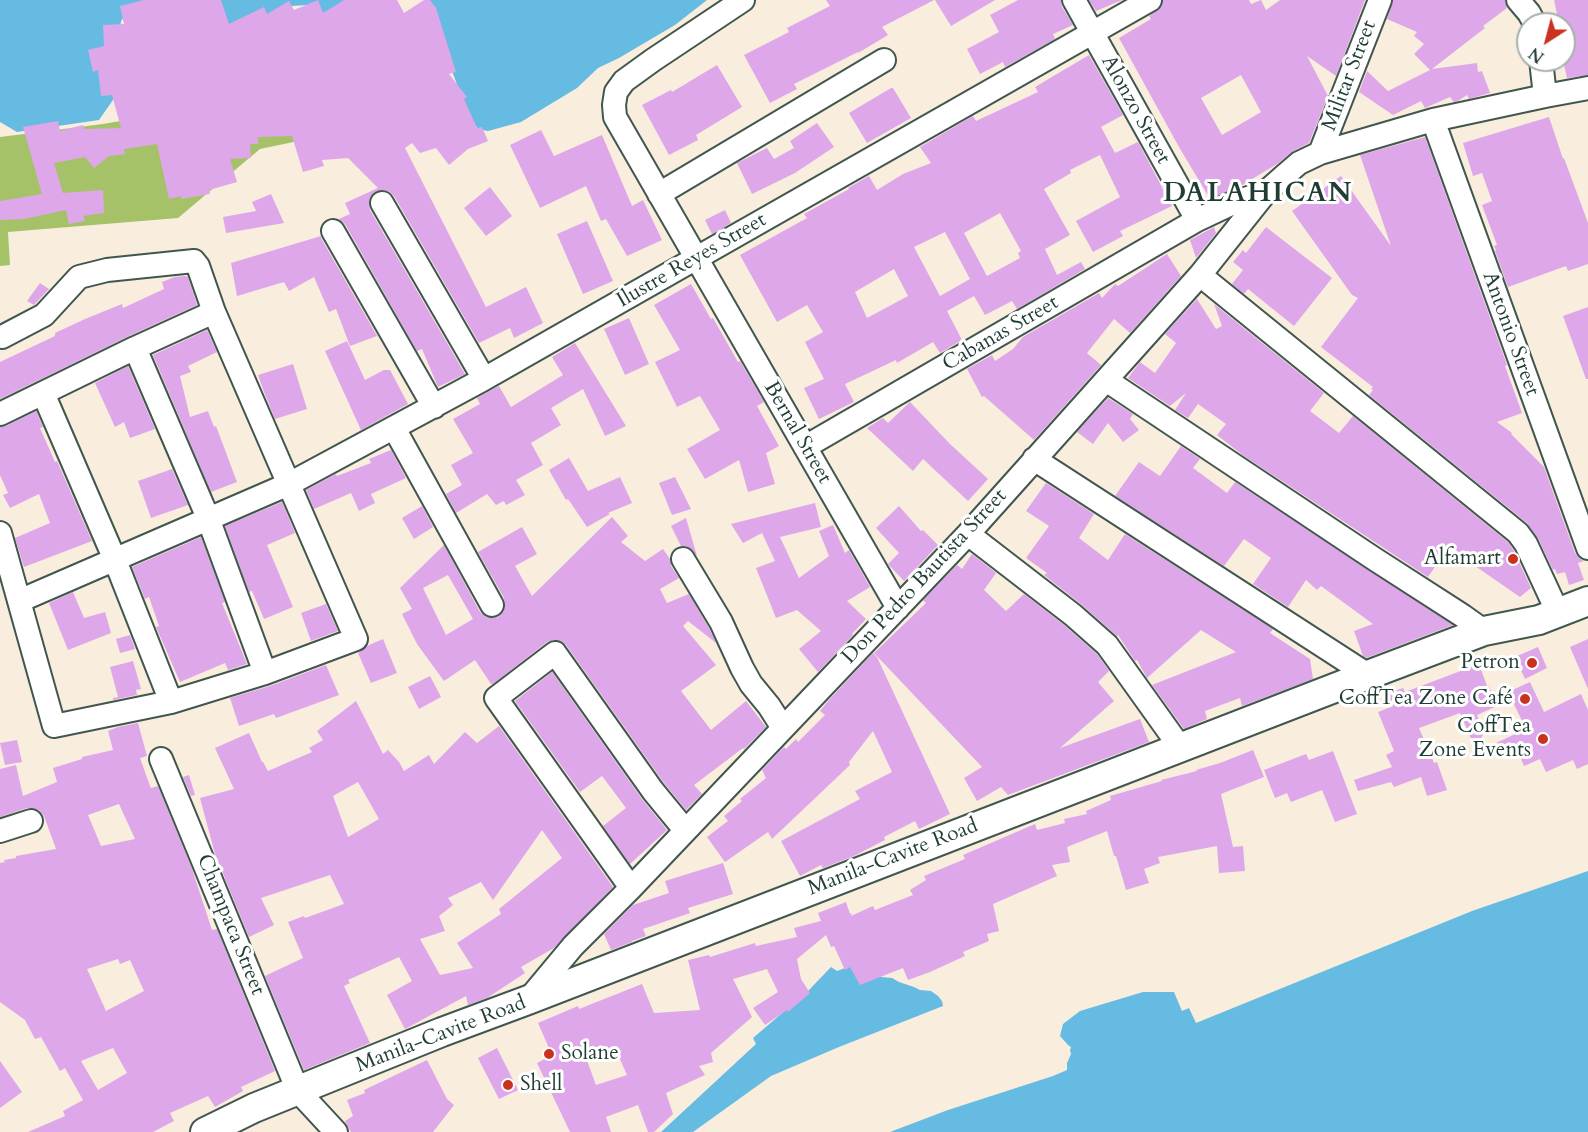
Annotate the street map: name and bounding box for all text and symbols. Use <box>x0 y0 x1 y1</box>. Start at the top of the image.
north arrow <box>1516 12 1576 72</box>
street label: Militar Street <box>1317 17 1383 135</box>
text: N <box>1525 42 1549 68</box>
street label: Alonzo Street <box>1095 51 1175 169</box>
district label: DALAHICAN <box>1163 179 1353 211</box>
street label: Ilustre Reyes Street <box>613 208 771 314</box>
street label: Antonio Street <box>1476 269 1544 399</box>
street label: Cabanas Street <box>939 291 1063 377</box>
street label: Bernal Street <box>758 377 836 489</box>
street label: Don Pedro Bautista Street <box>837 484 1013 670</box>
place label: Alfamart <box>1424 546 1501 572</box>
marker: Alfamart <box>1506 552 1520 566</box>
place label: Petron <box>1460 650 1520 676</box>
marker: Petron <box>1525 656 1539 670</box>
place label: CoffTea Zone Café <box>1339 686 1513 712</box>
marker: CoffTea Zone Café <box>1518 692 1532 706</box>
place label: CoffTea Zone Events <box>1419 714 1531 764</box>
marker: CoffTea Zone Events <box>1536 732 1550 746</box>
street label: Manila-Cavite Road <box>804 814 982 902</box>
street label: Champaca Street <box>190 851 270 999</box>
street label: Manila-Cavite Road <box>352 991 530 1079</box>
place label: Solane <box>561 1041 619 1067</box>
marker: Solane <box>542 1047 556 1061</box>
place label: Shell <box>520 1072 562 1098</box>
marker: Shell <box>501 1078 515 1092</box>

